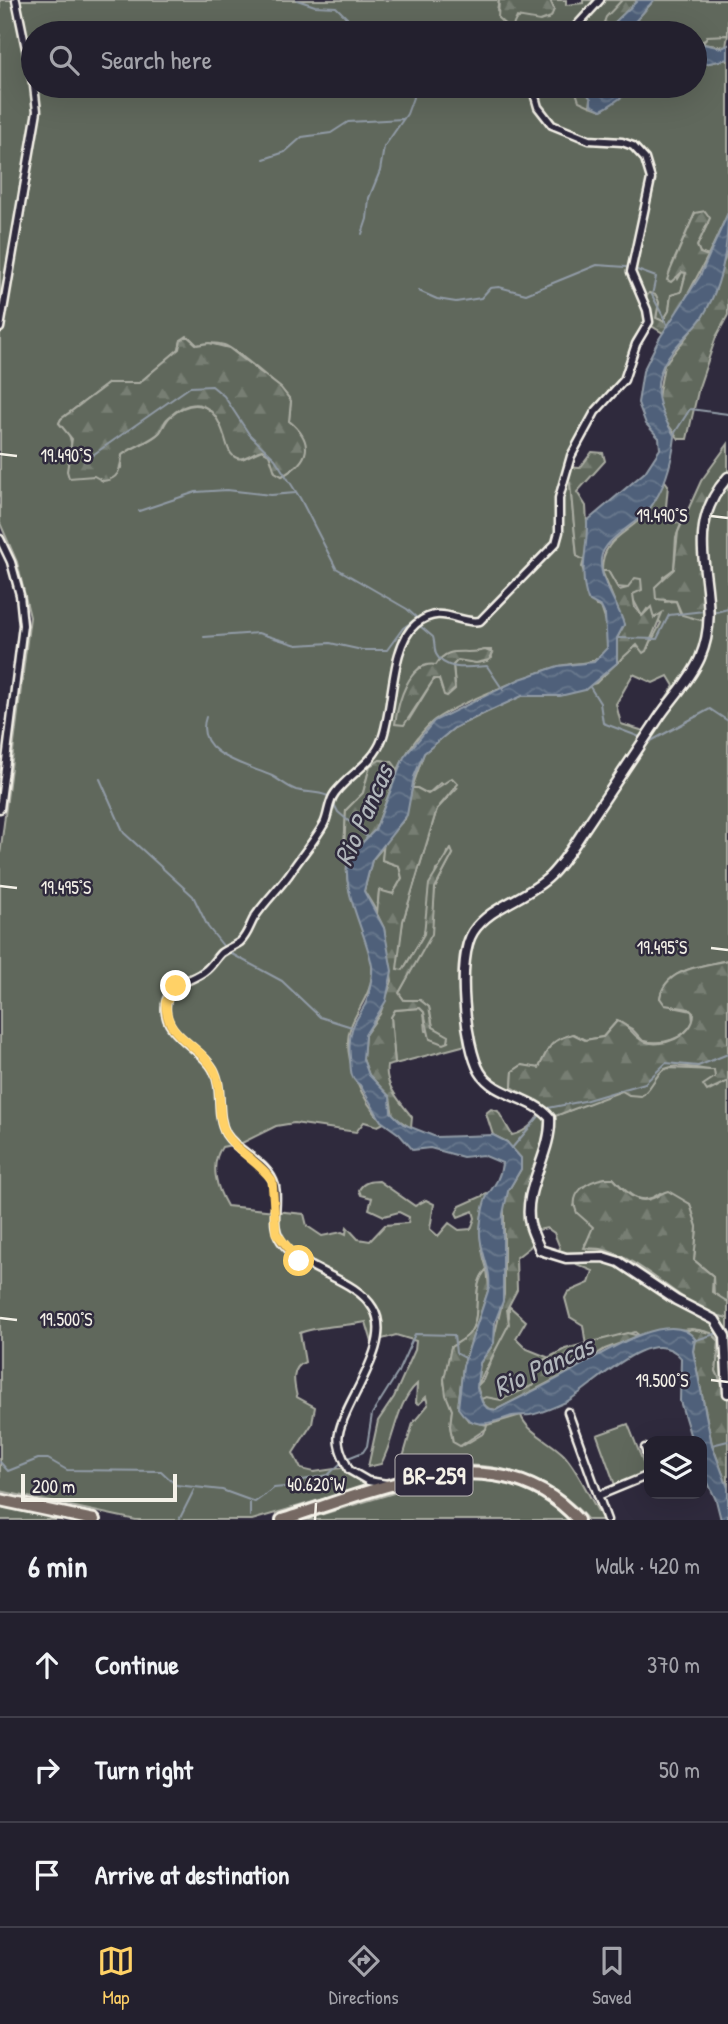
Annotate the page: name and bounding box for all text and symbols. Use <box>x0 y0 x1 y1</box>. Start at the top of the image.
search box <box>21 21 707 98</box>
icon: search <box>45 41 83 79</box>
text: Search here <box>101 42 212 77</box>
text: 19.490°S <box>41 443 91 468</box>
text: 19.490°S <box>637 503 687 528</box>
water label: Rio Pancas <box>324 757 403 871</box>
text: 19.495°S <box>41 875 91 900</box>
text: 19.495°S <box>637 935 687 960</box>
route end <box>160 970 191 1001</box>
route start <box>283 1245 314 1276</box>
text: 19.500°S <box>39 1307 93 1332</box>
water label: Rio Pancas <box>487 1325 601 1406</box>
text: 19.500°S <box>635 1368 689 1393</box>
map controls <box>644 1436 707 1499</box>
button: layers <box>644 1436 707 1499</box>
road number: BR-259 <box>396 1455 472 1496</box>
scale bar <box>21 1471 177 1503</box>
text: 40.620°W <box>287 1472 345 1497</box>
text: 200 m <box>32 1473 75 1499</box>
text: 6 min <box>28 1546 88 1586</box>
text: Walk · 420 m <box>595 1550 700 1581</box>
icon: ahead <box>28 1646 66 1684</box>
text: Continue <box>95 1647 179 1682</box>
text: 370 m <box>647 1649 700 1680</box>
icon: right <box>28 1751 66 1789</box>
text: Turn right <box>95 1752 193 1787</box>
text: 50 m <box>659 1754 700 1785</box>
icon: arrive <box>28 1856 66 1894</box>
text: Arrive at destination <box>95 1857 290 1892</box>
tab: Map <box>97 1942 135 2010</box>
tab: Directions <box>329 1942 399 2010</box>
tab: Saved <box>592 1942 631 2010</box>

